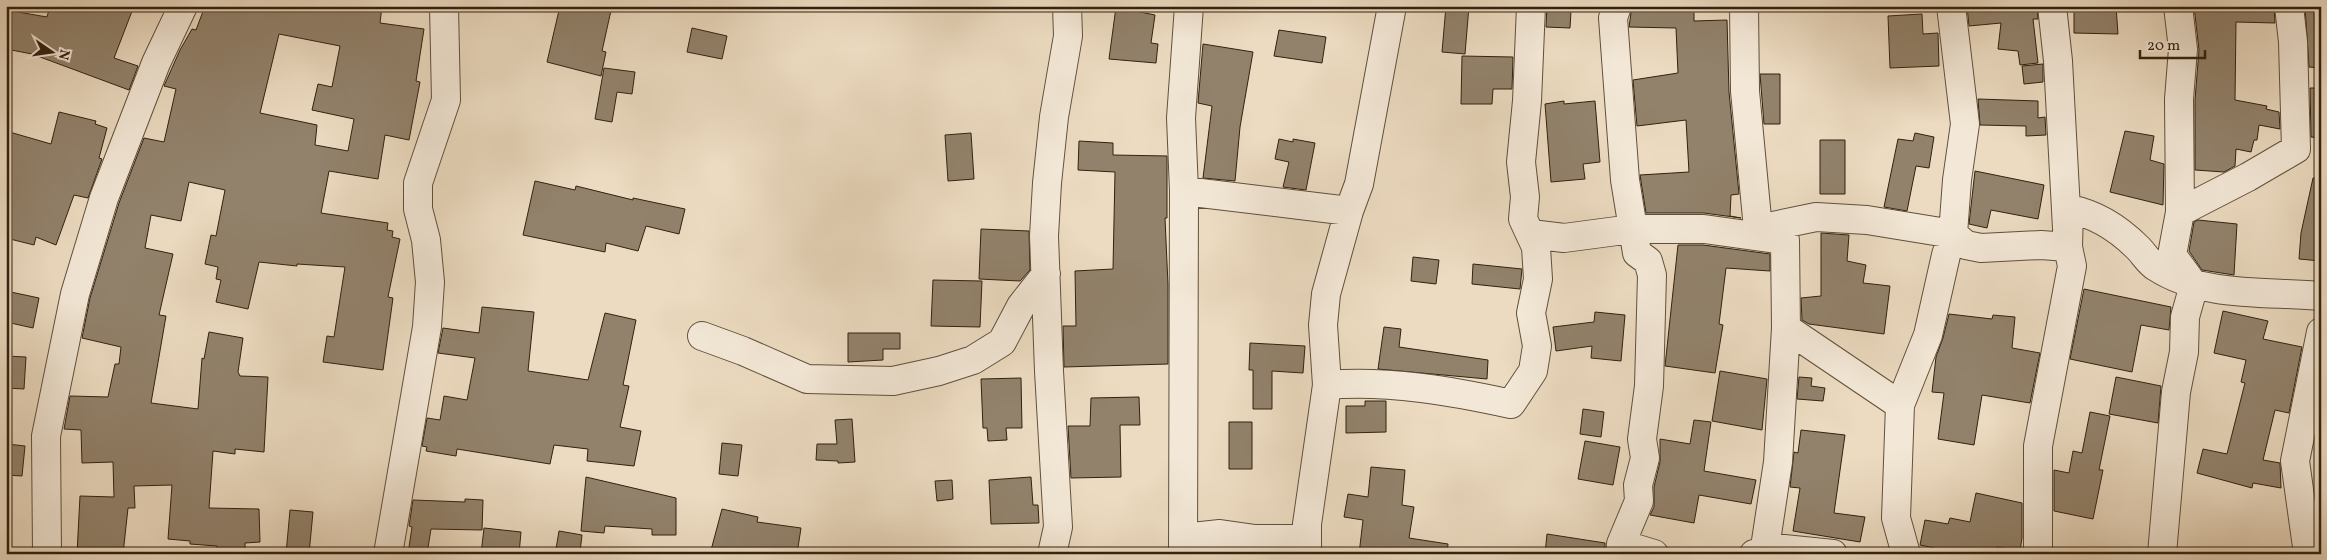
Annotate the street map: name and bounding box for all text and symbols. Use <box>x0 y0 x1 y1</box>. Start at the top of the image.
north arrow <box>28 28 78 78</box>
scale bar <box>2140 28 2204 60</box>
text: 20 m <box>2147 36 2180 57</box>
text: N <box>53 47 74 62</box>

